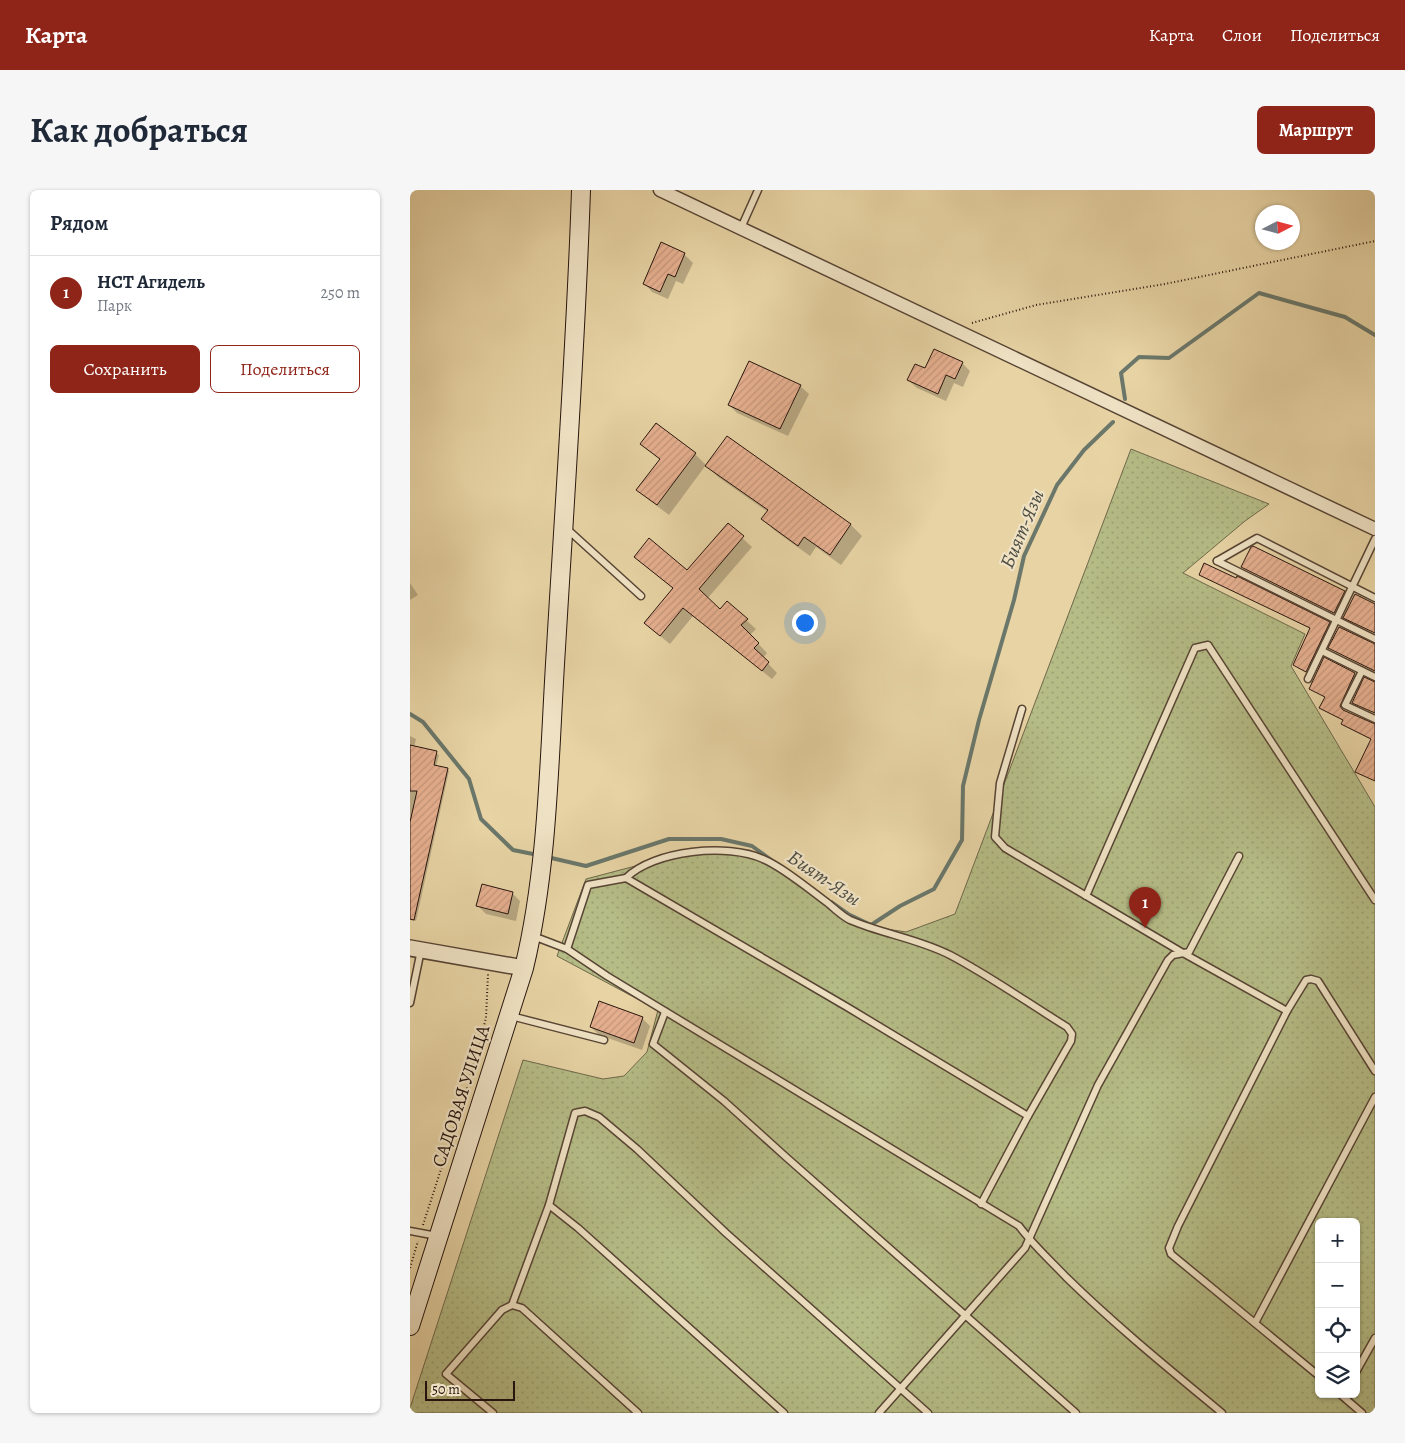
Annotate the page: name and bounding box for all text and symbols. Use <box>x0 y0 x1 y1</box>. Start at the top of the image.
text: Карта <box>25 19 87 51</box>
text: Карта <box>1149 23 1194 47</box>
text: Слои <box>1222 23 1262 47</box>
text: Поделиться <box>1290 23 1380 47</box>
text: Как добраться <box>30 106 248 154</box>
button: Маршрут <box>1257 106 1375 154</box>
north arrow <box>1255 205 1300 250</box>
text: Рядом <box>50 209 108 237</box>
text: НСТ Агидель <box>97 269 205 295</box>
text: 1 <box>63 282 69 304</box>
text: 250 m <box>321 282 360 304</box>
text: Парк <box>97 295 132 317</box>
button: Сохранить <box>50 345 200 393</box>
button: Поделиться <box>210 345 360 393</box>
water label: Бият-Язы <box>993 486 1051 572</box>
your location <box>792 610 818 636</box>
water label: Бият-Язы <box>782 844 866 912</box>
pin: 1 <box>1129 887 1161 928</box>
street label: САДОВАЯ УЛИЦА <box>426 1021 497 1170</box>
map controls <box>1315 1218 1360 1398</box>
button: + <box>1315 1218 1360 1263</box>
button: − <box>1315 1263 1360 1308</box>
button: locate <box>1315 1308 1360 1353</box>
button: layers <box>1315 1353 1360 1398</box>
scale bar <box>425 1378 515 1401</box>
text: 50 m <box>432 1380 460 1399</box>

